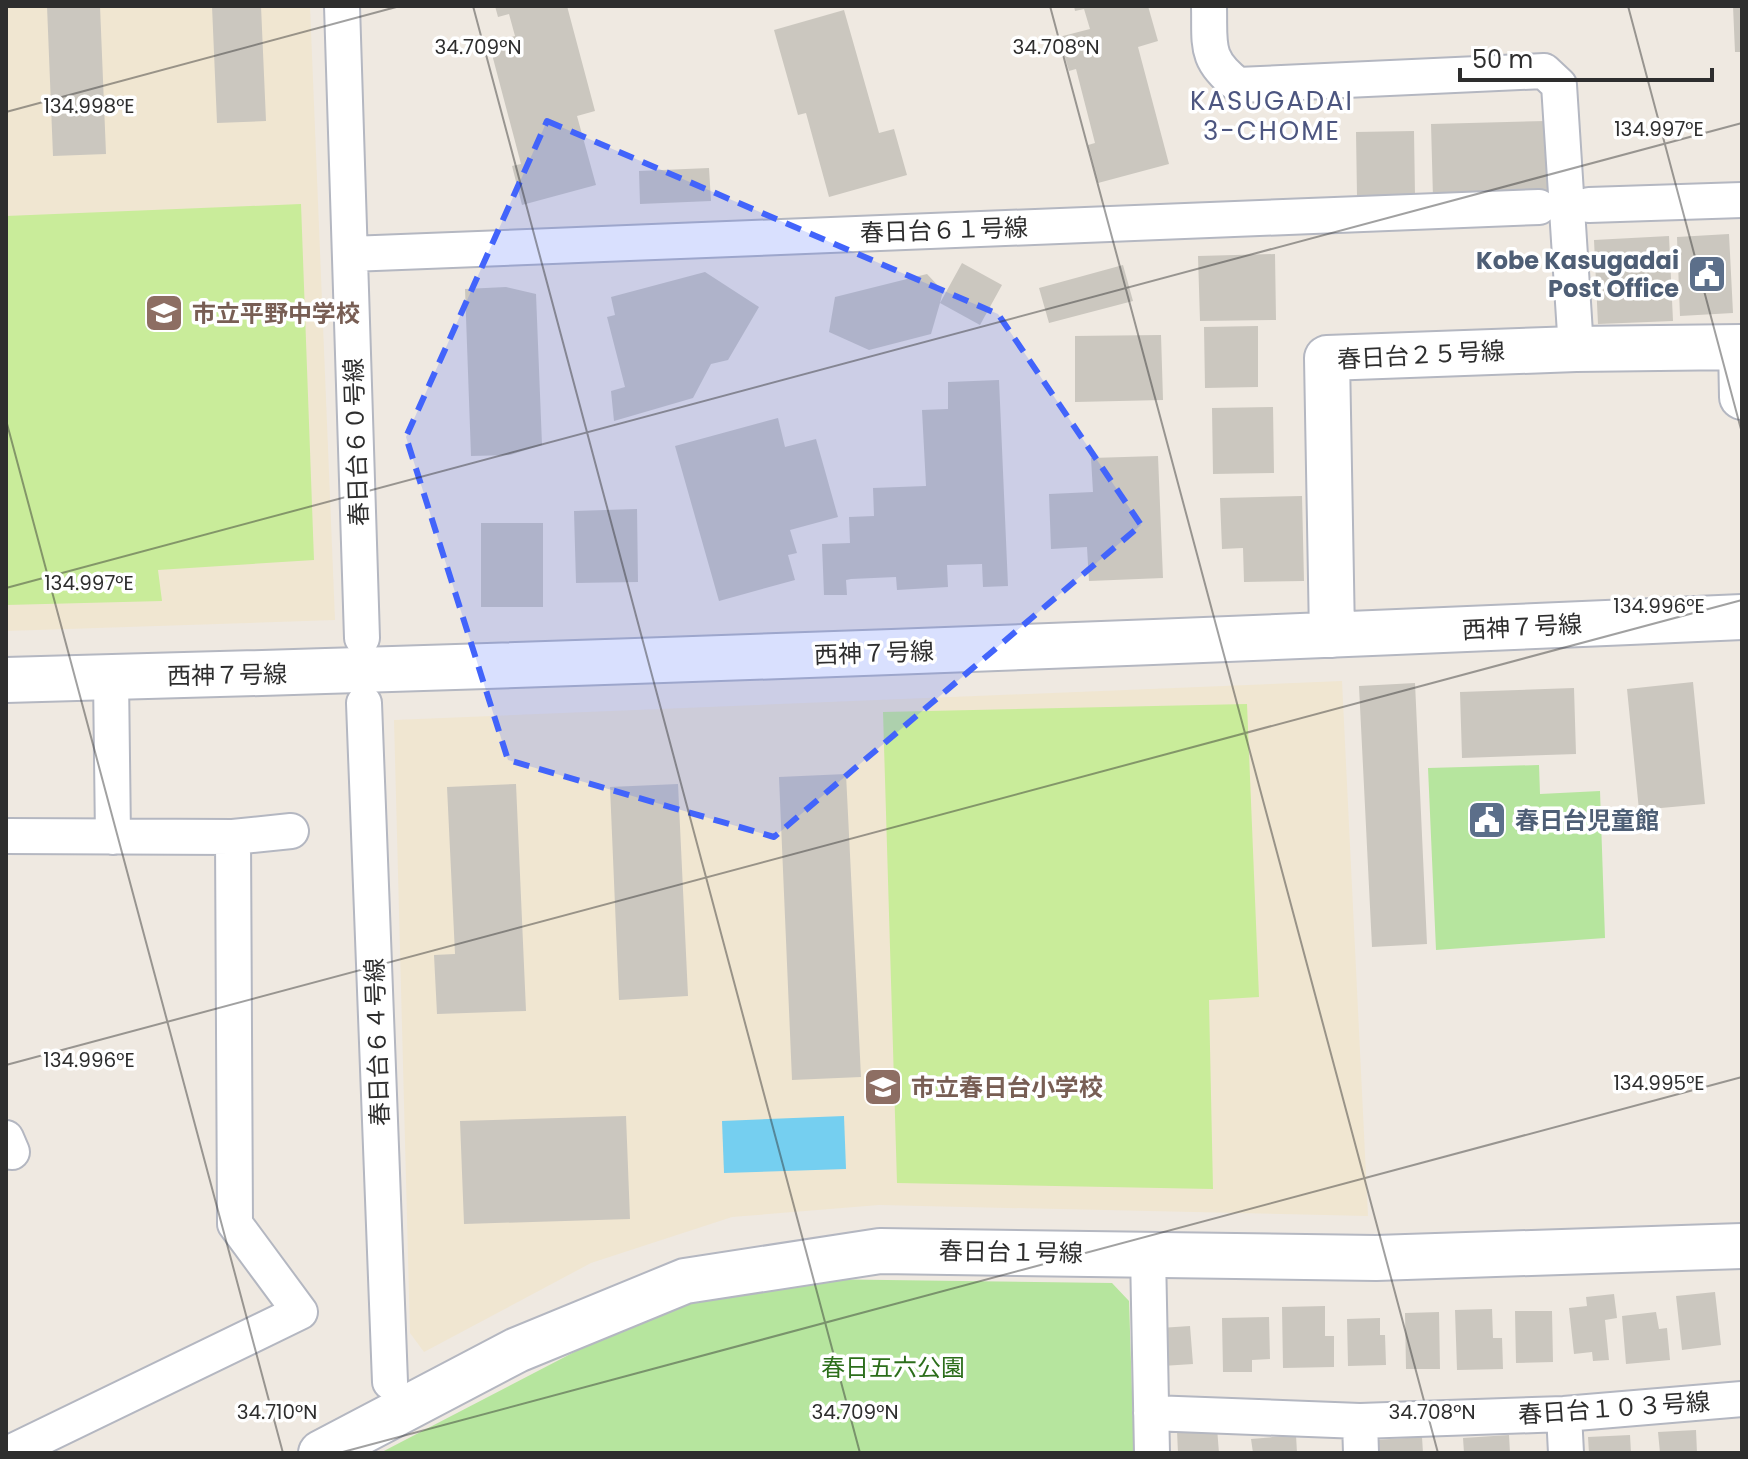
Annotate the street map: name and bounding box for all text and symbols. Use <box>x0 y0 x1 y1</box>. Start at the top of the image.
scale bar <box>1460 32 1712 82</box>
text: 34.709°N <box>435 33 521 61</box>
text: 34.708°N <box>1013 33 1099 61</box>
text: 50 m <box>1472 43 1533 76</box>
district label: KASUGADAI 3-CHOME <box>1190 83 1354 149</box>
text: 134.998°E <box>43 92 135 120</box>
text: 134.997°E <box>1614 115 1704 143</box>
street label: 春日台６１号線 <box>859 211 1029 249</box>
place label: Kobe Kasugadai Post Office <box>1476 244 1679 305</box>
public building icon: Kobe Kasugadai Post Office <box>1686 253 1728 295</box>
school or university icon: 市立平野中学校 <box>143 292 185 334</box>
place label: 市立平野中学校 <box>192 297 360 330</box>
street label: 春日台２５号線 <box>1336 334 1506 376</box>
street label: 春日台６０号線 <box>337 357 375 527</box>
text: 134.997°E <box>44 569 134 597</box>
text: 134.996°E <box>1613 592 1705 620</box>
street label: 西神７号線 <box>1461 607 1583 647</box>
street label: 西神７号線 <box>813 634 935 672</box>
street label: 西神７号線 <box>167 657 287 693</box>
public building icon: 春日台児童館 <box>1466 799 1508 841</box>
place label: 春日台児童館 <box>1515 804 1659 837</box>
street label: 春日台６４号線 <box>358 957 396 1127</box>
text: 134.996°E <box>43 1046 135 1074</box>
school or university icon: 市立春日台小学校 <box>862 1066 904 1108</box>
text: 134.995°E <box>1613 1069 1705 1097</box>
place label: 市立春日台小学校 <box>911 1071 1103 1104</box>
street label: 春日台１号線 <box>939 1234 1083 1270</box>
park label: 春日五六公園 <box>821 1351 965 1384</box>
street label: 春日台１０３号線 <box>1517 1385 1711 1431</box>
text: 34.710°N <box>237 1398 317 1426</box>
text: 34.709°N <box>812 1398 898 1426</box>
text: 34.708°N <box>1389 1398 1475 1426</box>

